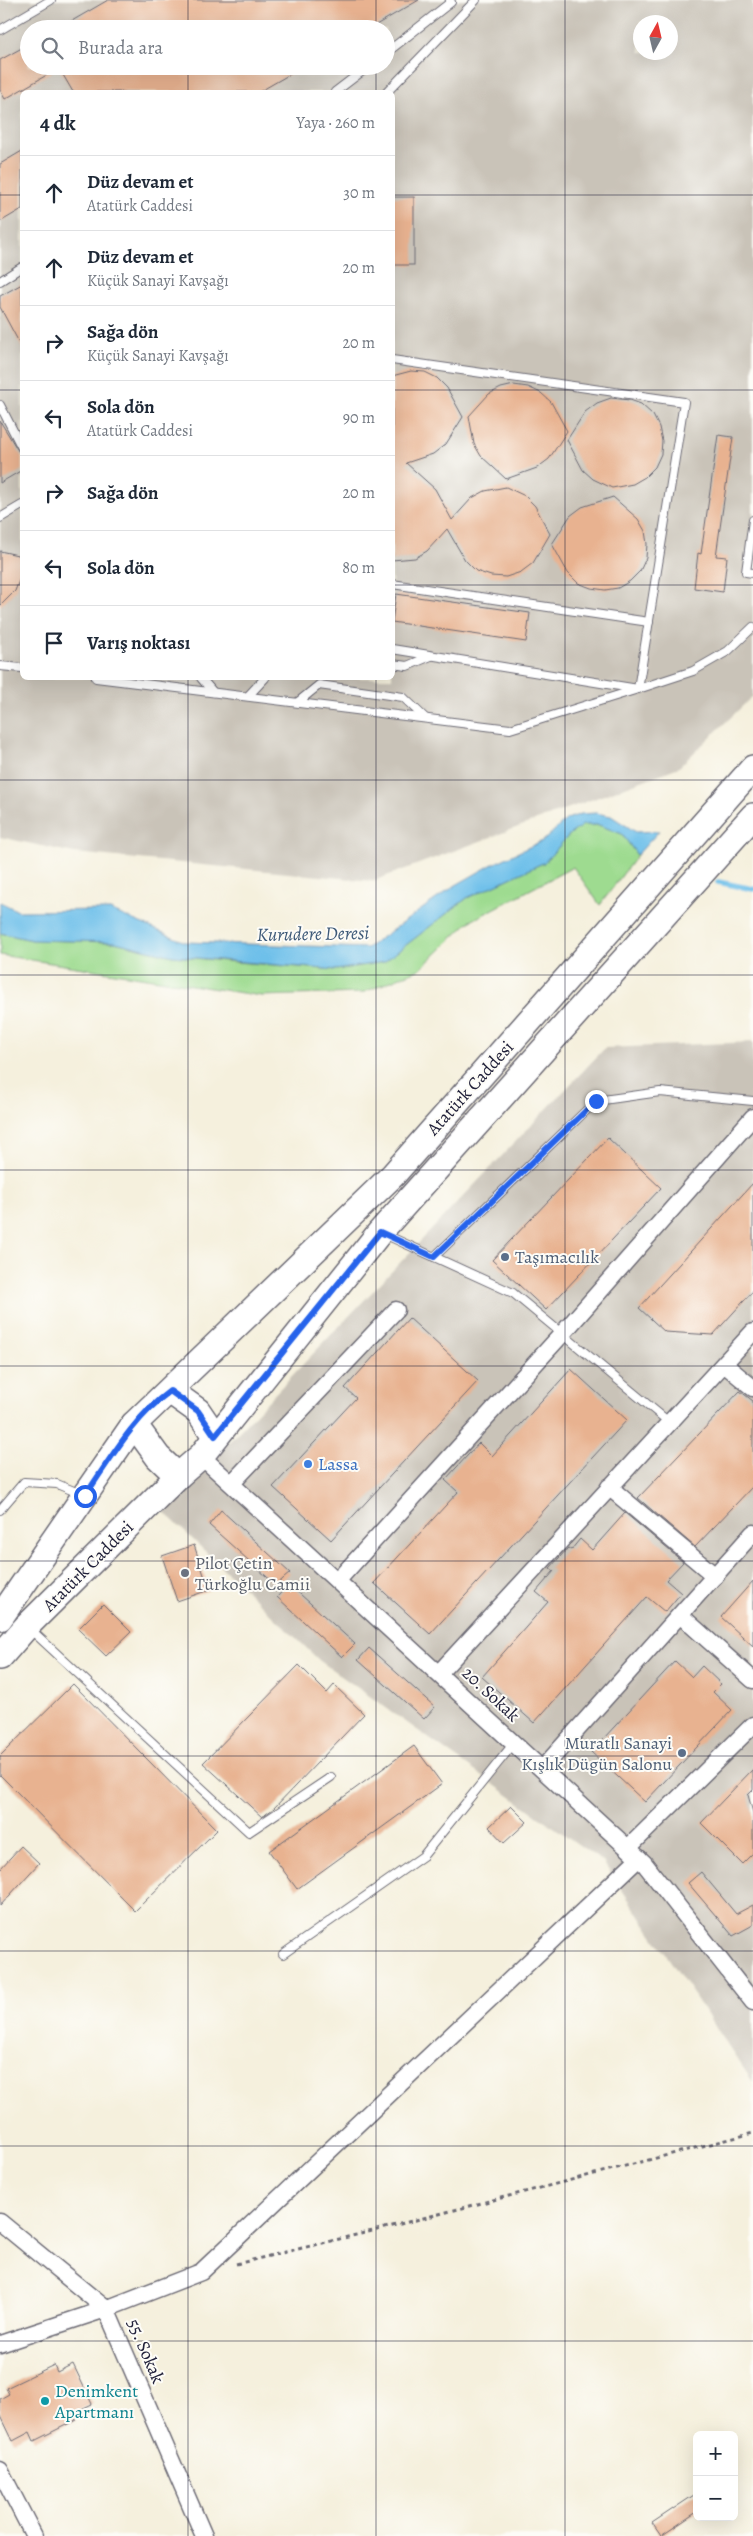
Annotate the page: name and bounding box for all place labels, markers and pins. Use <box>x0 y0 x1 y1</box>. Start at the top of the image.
place label: Taşımacılık <box>515 1245 599 1269</box>
marker: Taşımacılık <box>499 1251 511 1263</box>
place label: Lassa <box>318 1452 359 1476</box>
marker: Lassa <box>302 1458 314 1470</box>
place label: Pilot Çetin Türkoğlu Camii <box>195 1551 310 1596</box>
marker: Pilot Çetin Türkoğlu Camii <box>179 1567 191 1579</box>
place label: Muratlı Sanayi Kışlık Dügün Salonu <box>521 1731 672 1776</box>
marker: Muratlı Sanayi Kışlık Dügün Salonu <box>676 1747 688 1759</box>
place label: Denimkent Apartmanı <box>54 2379 138 2424</box>
marker: Denimkent Apartmanı <box>39 2395 51 2407</box>

